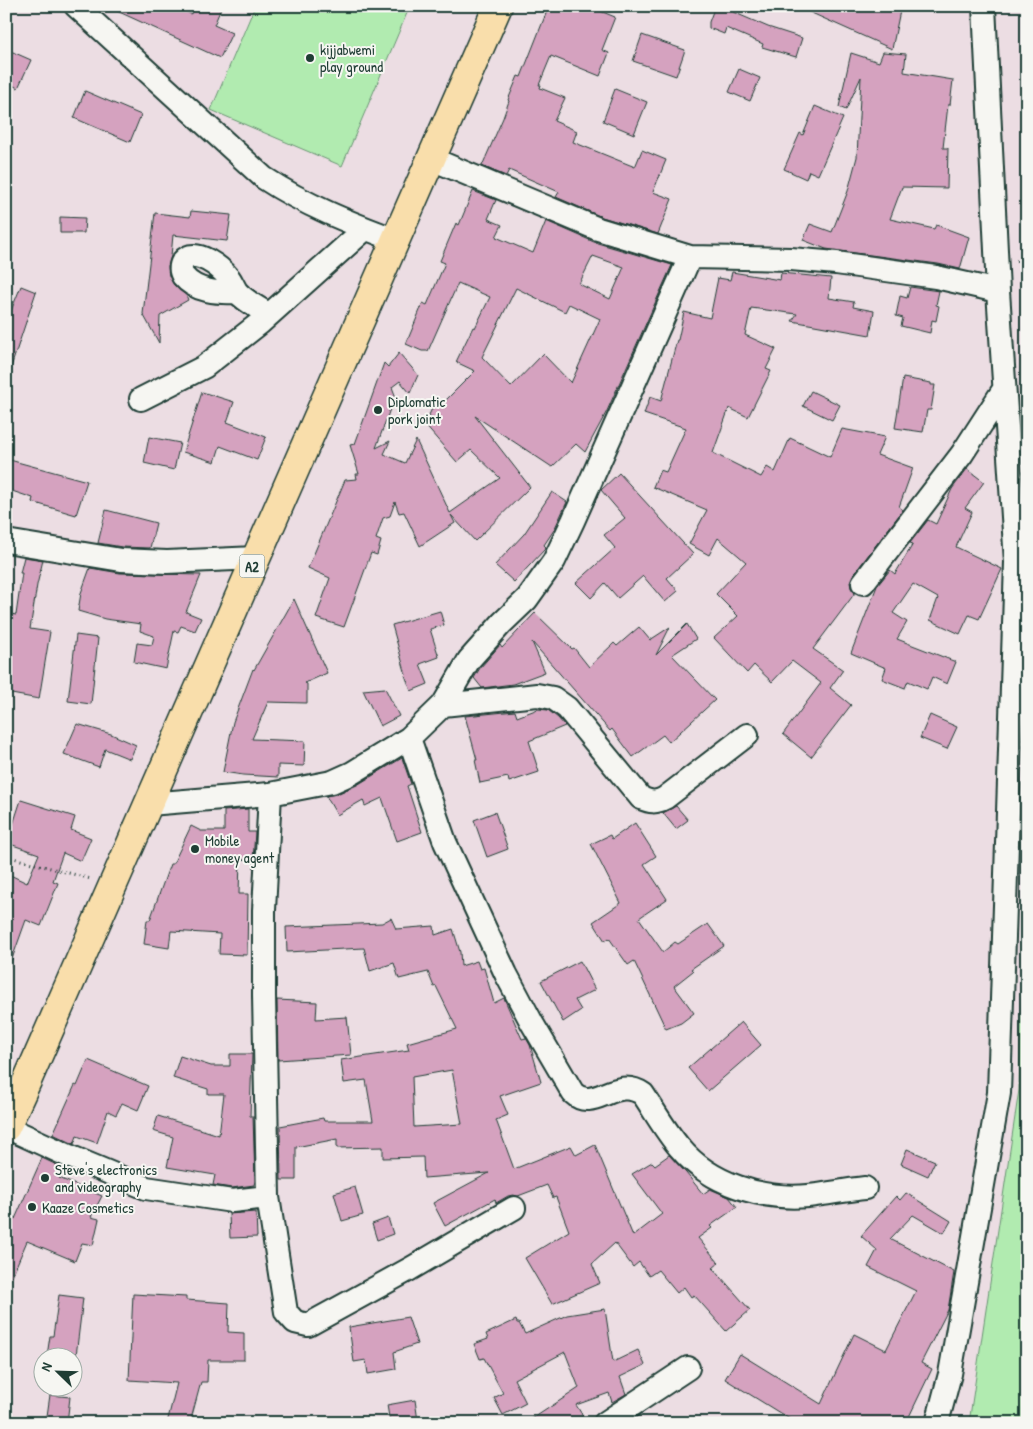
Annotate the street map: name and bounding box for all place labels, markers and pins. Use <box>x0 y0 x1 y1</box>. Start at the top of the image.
place label: kijjabwemi play ground <box>320 39 383 77</box>
marker: kijjabwemi play ground <box>304 52 316 64</box>
place label: Diplomatic pork joint <box>388 391 446 429</box>
marker: Diplomatic pork joint <box>372 404 384 416</box>
place label: Mobile money agent <box>205 830 275 868</box>
marker: Mobile money agent <box>189 843 201 855</box>
place label: Steve's electronics and videography <box>55 1159 157 1197</box>
marker: Steve's electronics and videography <box>39 1172 51 1184</box>
place label: Kaaze Cosmetics <box>42 1197 134 1218</box>
marker: Kaaze Cosmetics <box>26 1201 38 1213</box>

